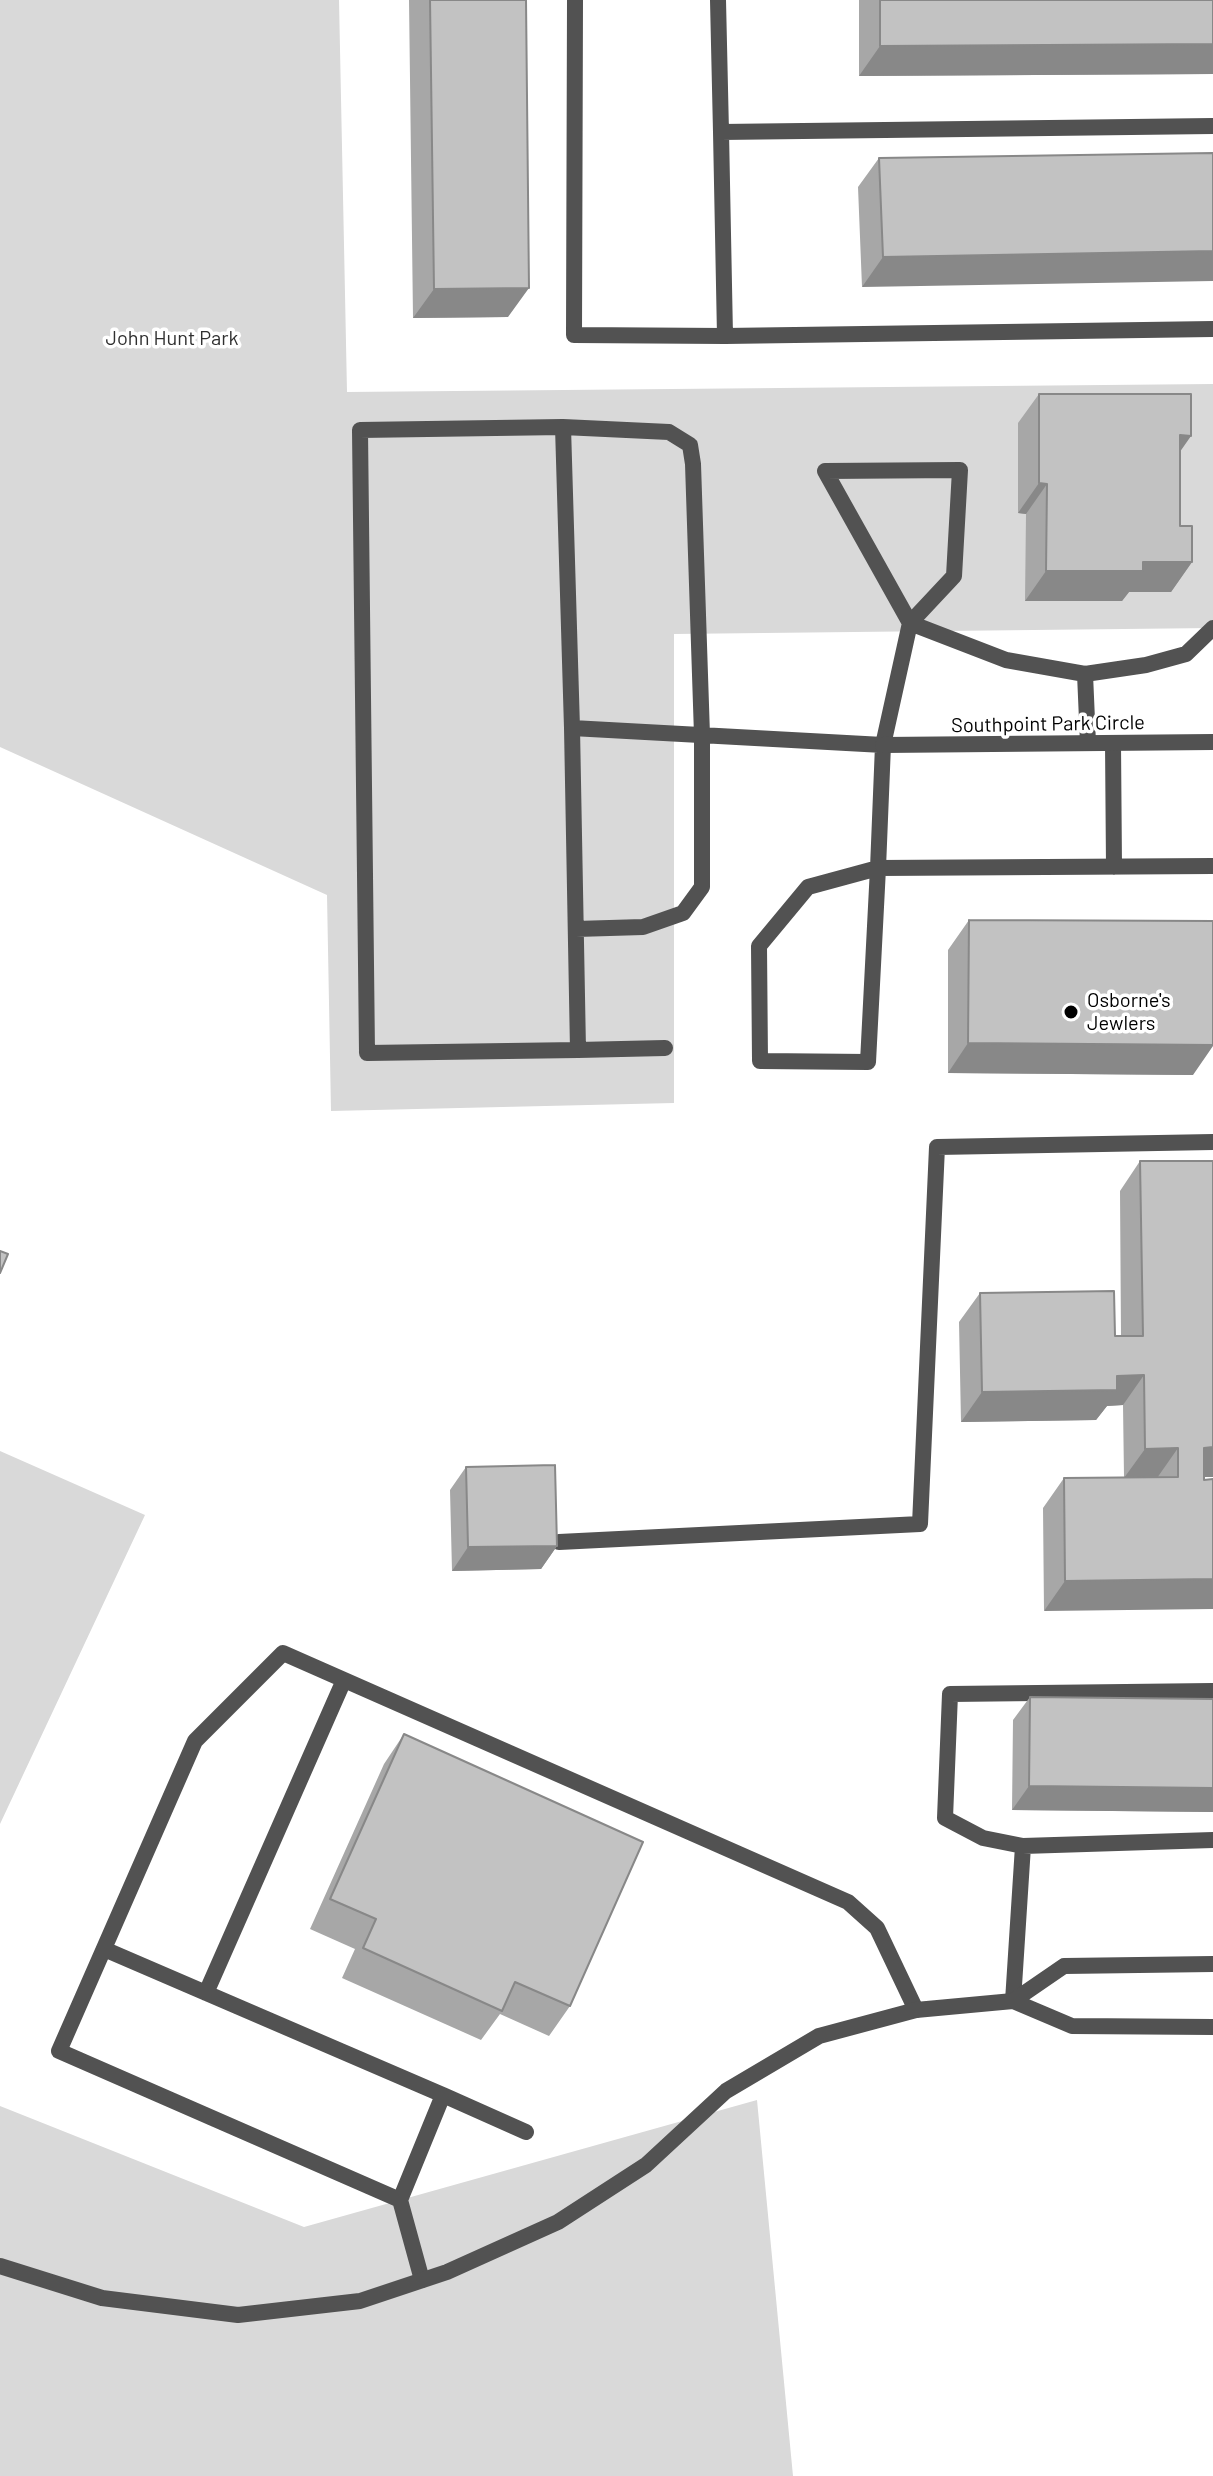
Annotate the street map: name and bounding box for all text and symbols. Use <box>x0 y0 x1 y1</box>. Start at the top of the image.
park label: John Hunt Park <box>105 326 239 350</box>
street label: Southpoint Park Circle <box>951 710 1145 738</box>
place label: Osborne's Jewlers <box>1087 988 1171 1035</box>
marker: Osborne's Jewlers <box>1062 1003 1080 1021</box>

